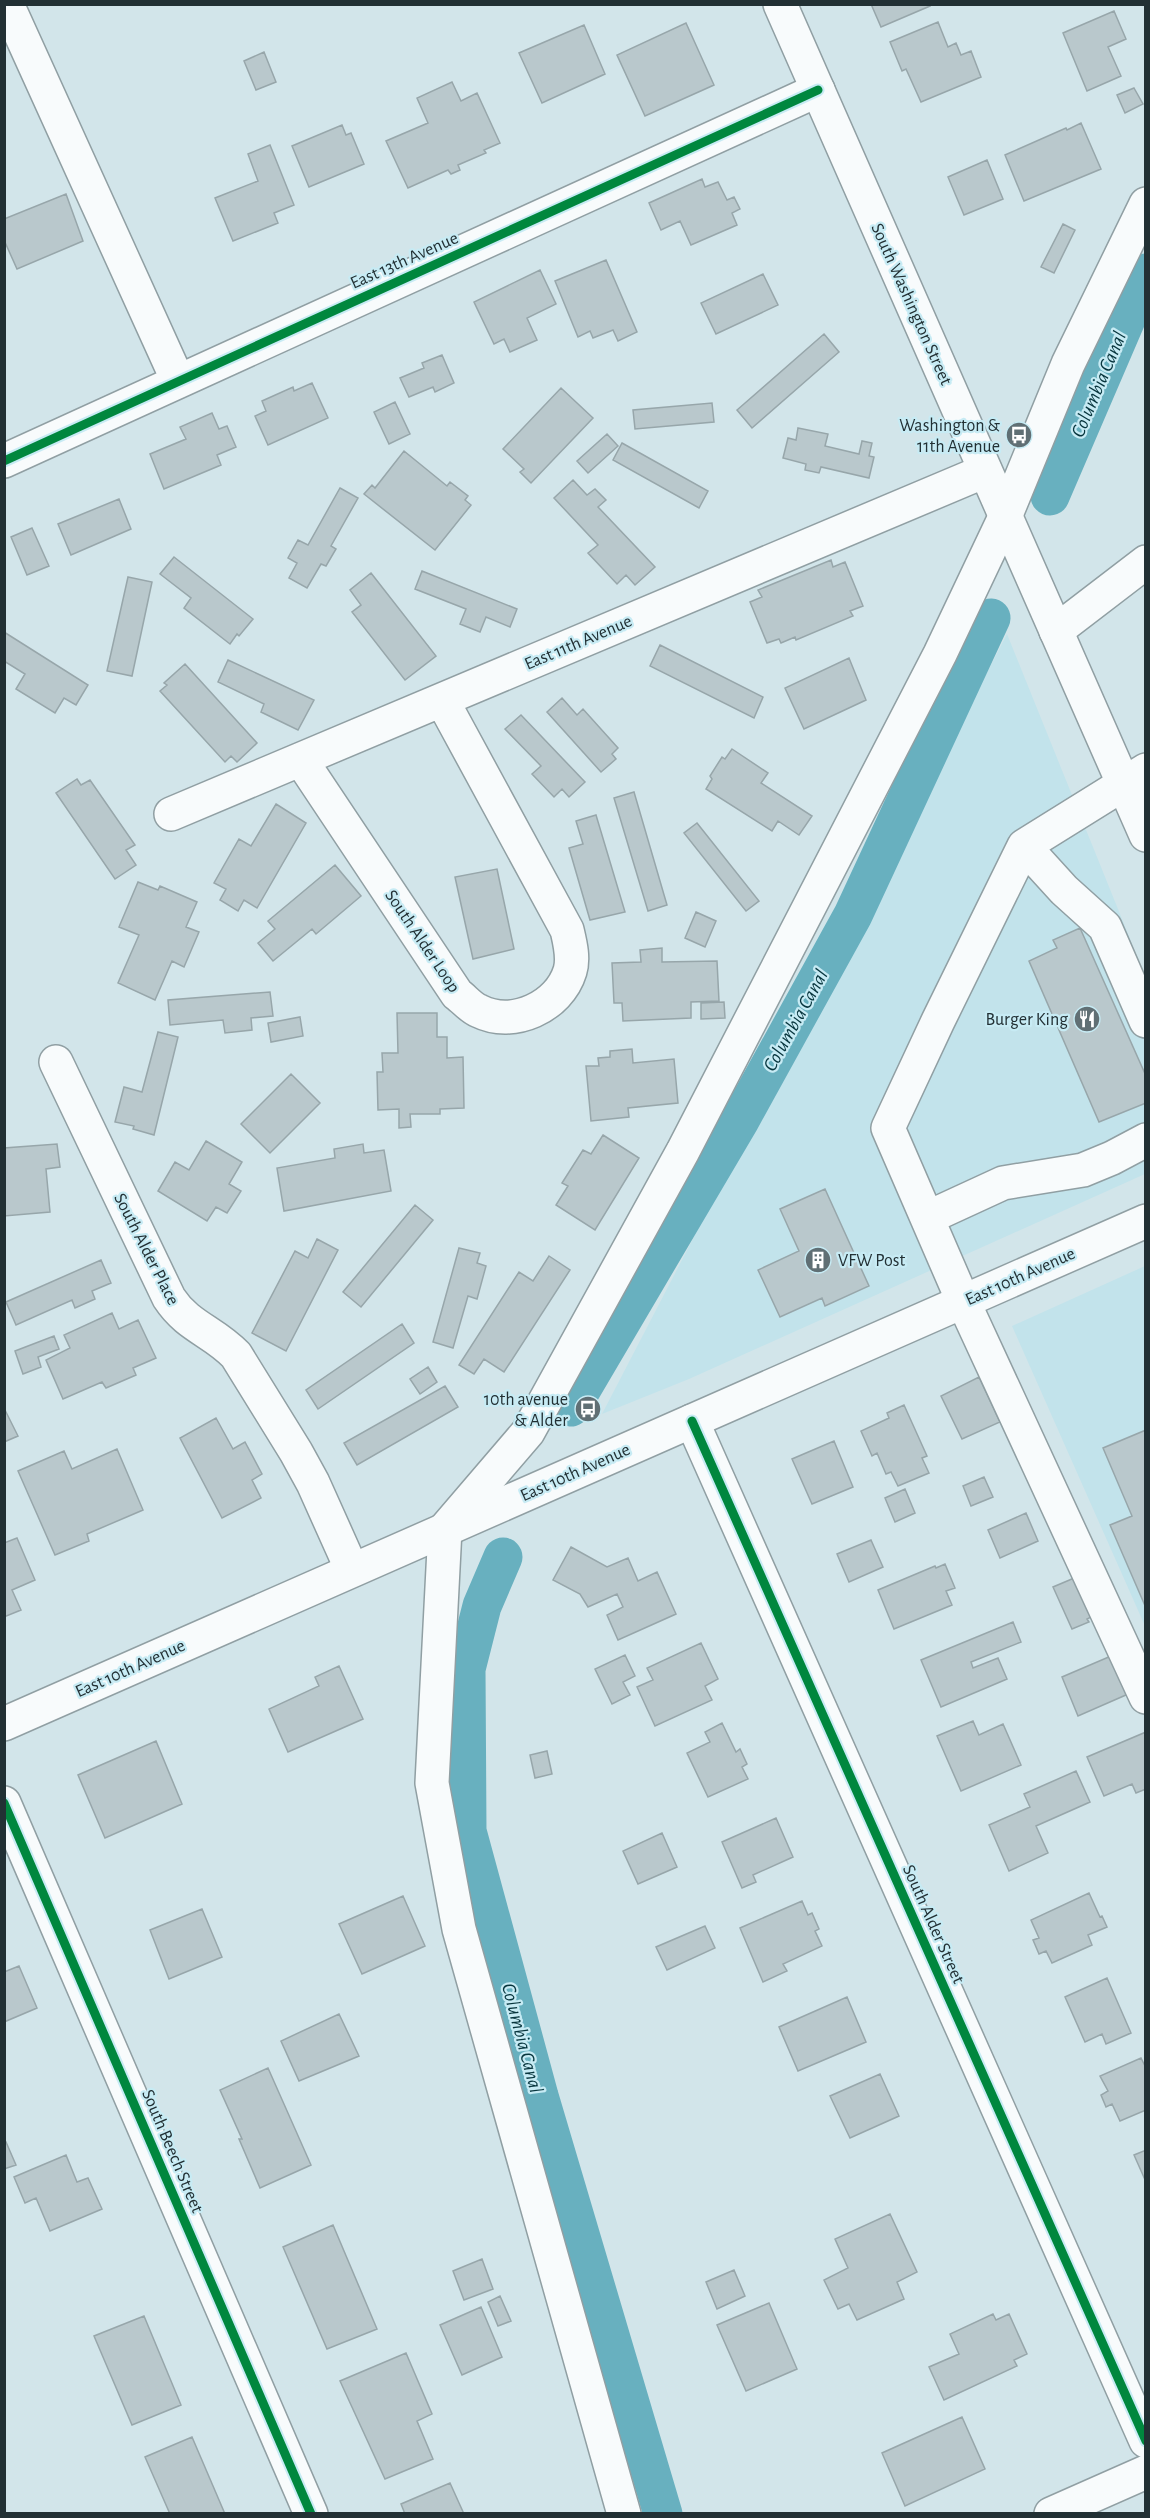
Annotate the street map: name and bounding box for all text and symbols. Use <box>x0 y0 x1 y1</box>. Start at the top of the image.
street label: South Washington Street <box>867 221 955 388</box>
street label: East 13th Avenue <box>348 229 461 293</box>
water label: Columbia Canal <box>1068 328 1130 440</box>
place label: Washington & 11th Avenue <box>899 417 1001 456</box>
bus stop icon: Washington & 11th Avenue <box>1004 420 1034 450</box>
street label: East 11th Avenue <box>522 612 635 674</box>
street label: South Alder Loop <box>381 887 463 996</box>
water label: Columbia Canal <box>760 966 832 1075</box>
restaurant icon: Burger King <box>1072 1004 1102 1034</box>
place label: Burger King <box>985 1011 1068 1029</box>
street label: South Alder Place <box>110 1191 182 1308</box>
building icon: VFW Post <box>803 1245 833 1275</box>
street label: East 10th Avenue <box>963 1245 1078 1309</box>
place label: VFW Post <box>838 1252 905 1270</box>
place label: 10th avenue & Alder <box>484 1391 568 1430</box>
bus stop icon: 10th avenue & Alder <box>573 1394 603 1424</box>
street label: East 10th Avenue <box>518 1441 633 1505</box>
street label: East 10th Avenue <box>73 1637 188 1701</box>
street label: South Alder Street <box>899 1862 967 1987</box>
water label: Columbia Canal <box>498 1981 546 2095</box>
street label: South Beech Street <box>138 2087 206 2216</box>

